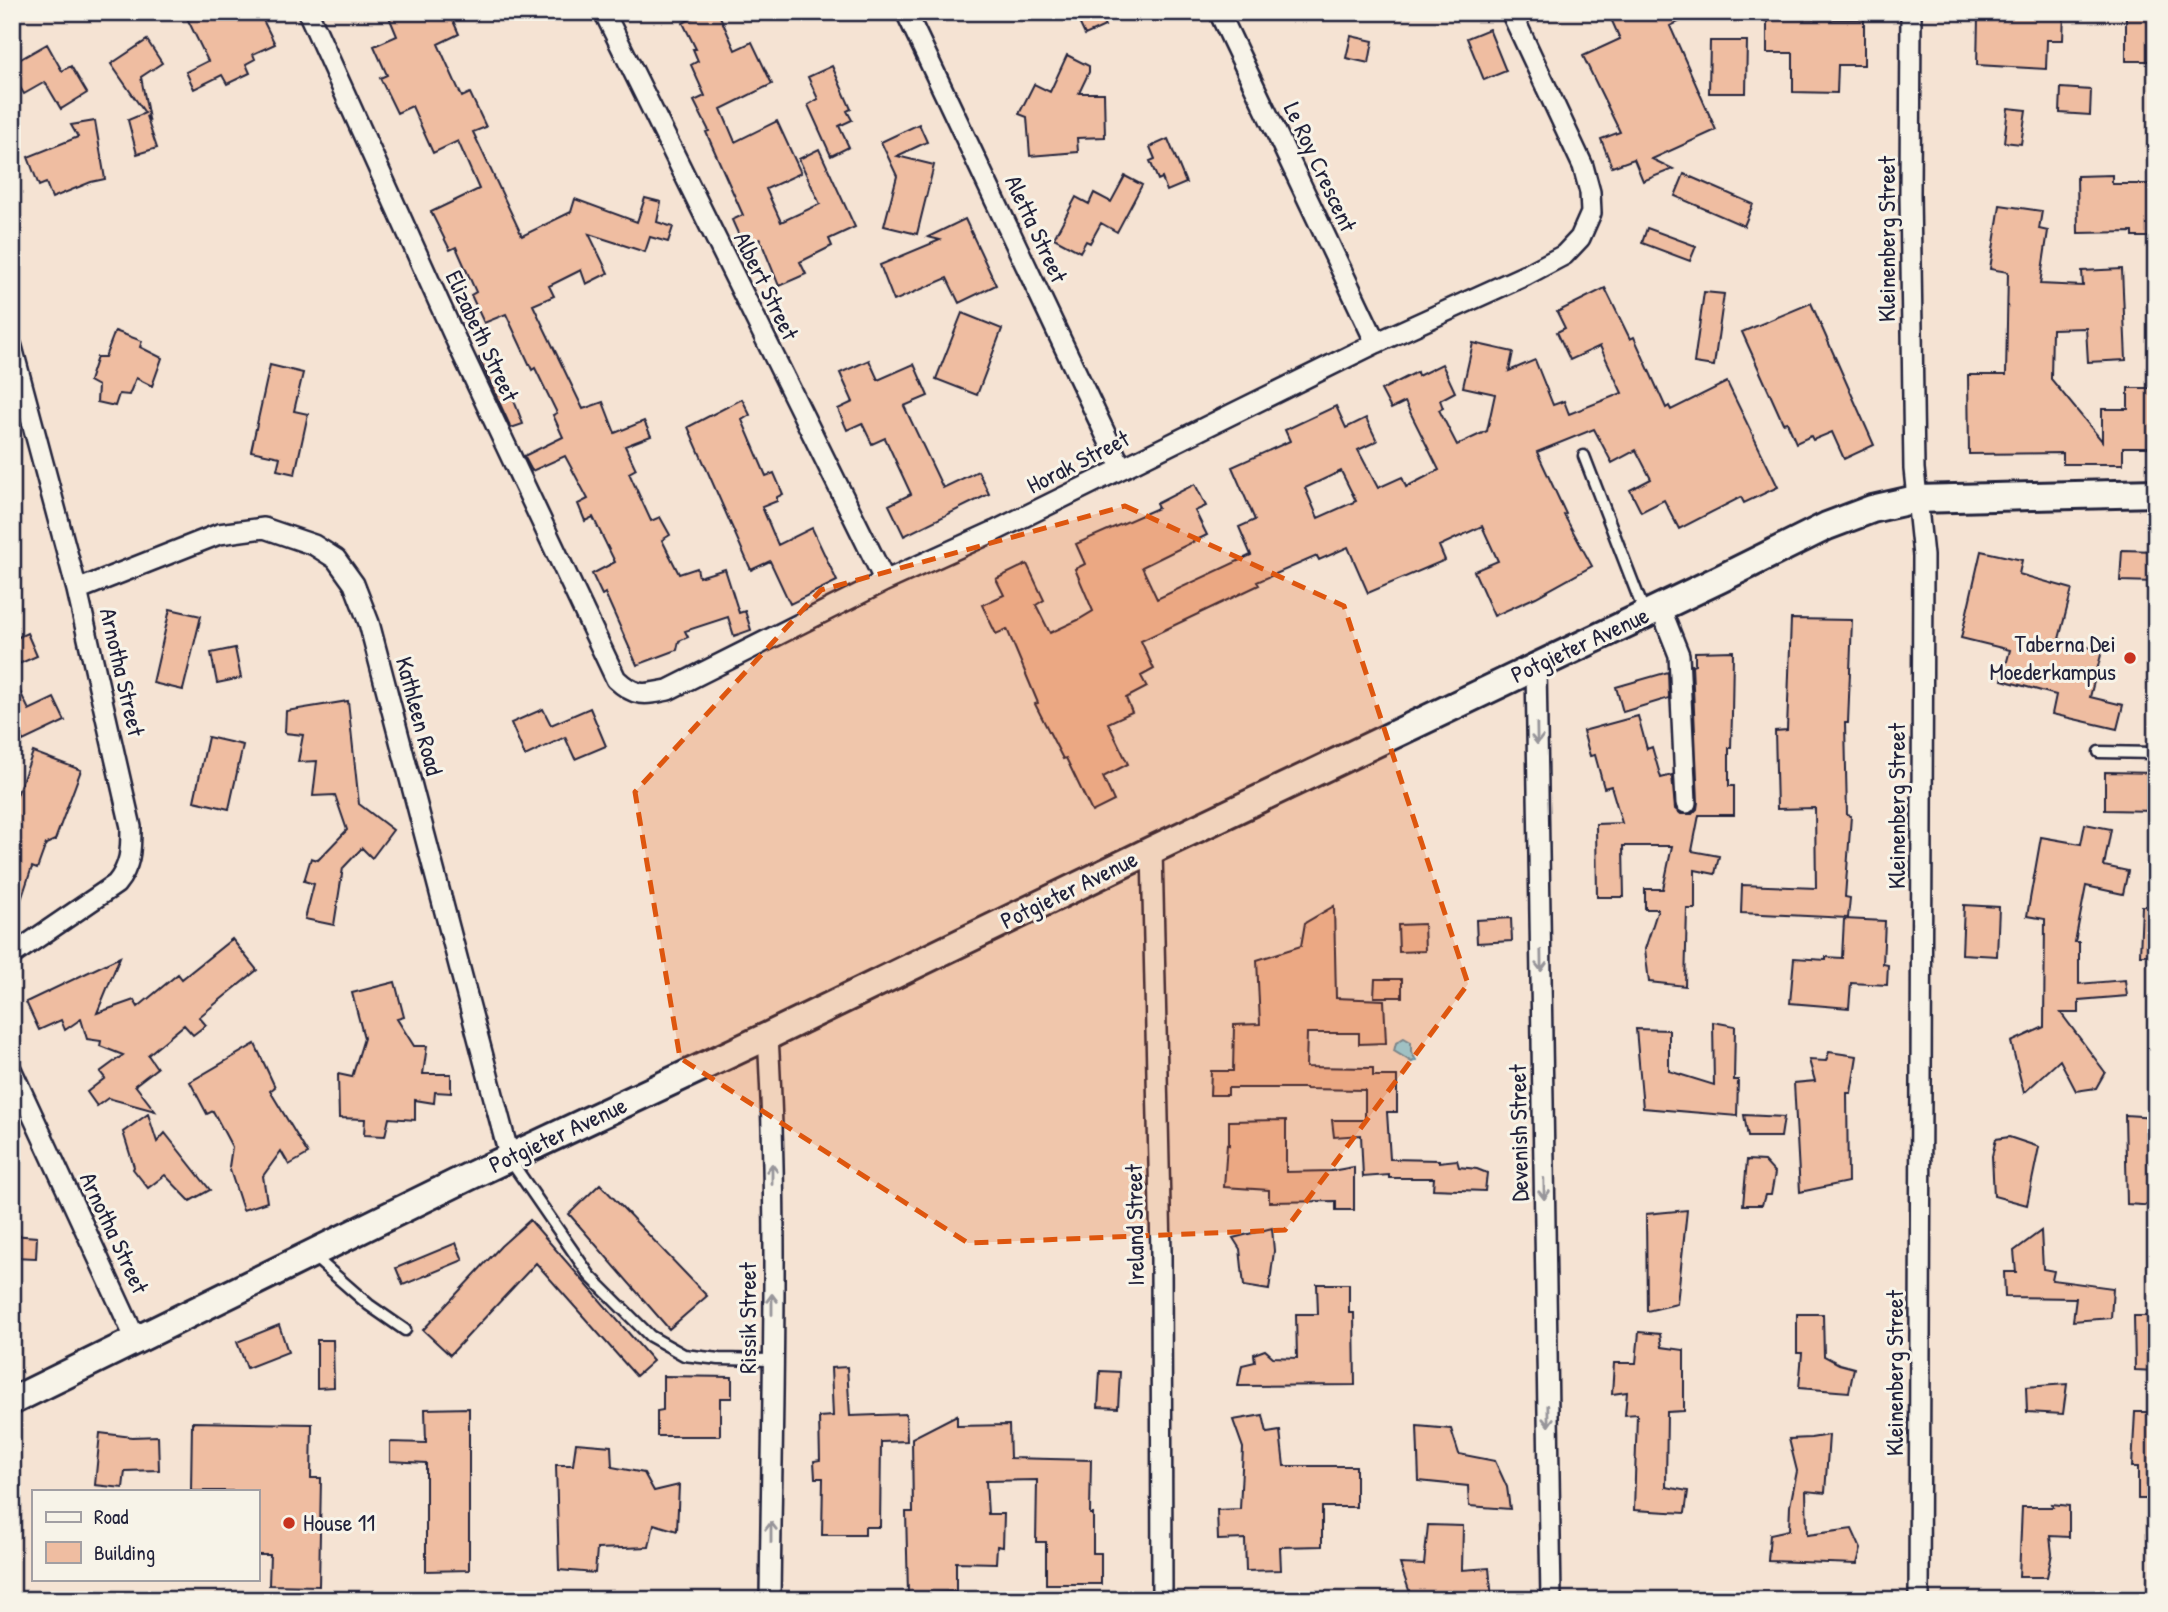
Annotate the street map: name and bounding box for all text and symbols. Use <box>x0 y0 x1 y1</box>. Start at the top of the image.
street label: Le Roy Crescent <box>1277 97 1365 237</box>
street label: Kleinenberg Street <box>1870 155 1902 322</box>
street label: Aletta Street <box>998 170 1076 288</box>
street label: Albert Street <box>727 226 807 346</box>
street label: Elizabeth Street <box>439 265 528 407</box>
street label: Horak Street <box>1021 421 1135 501</box>
street label: Potgieter Avenue <box>1506 598 1654 690</box>
street label: Arnotha Street <box>93 605 153 740</box>
place label: Taberna Dei Moederkampus <box>1990 627 2116 687</box>
marker: Taberna Dei Moederkampus <box>2122 650 2138 666</box>
street label: Kathleen Road <box>389 653 451 779</box>
one-way arrow <box>1530 722 1544 745</box>
street label: Kleinenberg Street <box>1880 722 1912 889</box>
street label: Potgieter Avenue <box>995 842 1143 936</box>
one-way arrow <box>1534 950 1547 973</box>
street label: Devenish Street <box>1501 1063 1535 1202</box>
street label: Potgieter Avenue <box>484 1088 632 1180</box>
one-way arrow <box>766 1163 779 1186</box>
street label: Ireland Street <box>1117 1163 1151 1286</box>
street label: Arnotha Street <box>73 1167 157 1299</box>
one-way arrow <box>1537 1177 1551 1200</box>
street label: Rissik Street <box>731 1262 763 1374</box>
street label: Kleinenberg Street <box>1878 1289 1910 1456</box>
one-way arrow <box>765 1293 779 1316</box>
one-way arrow <box>1541 1405 1555 1428</box>
legend <box>32 1490 259 1580</box>
text: Road <box>94 1502 128 1531</box>
place label: House 11 <box>303 1506 375 1538</box>
marker: House 11 <box>281 1515 297 1531</box>
one-way arrow <box>764 1520 778 1543</box>
text: Building <box>94 1538 155 1567</box>

